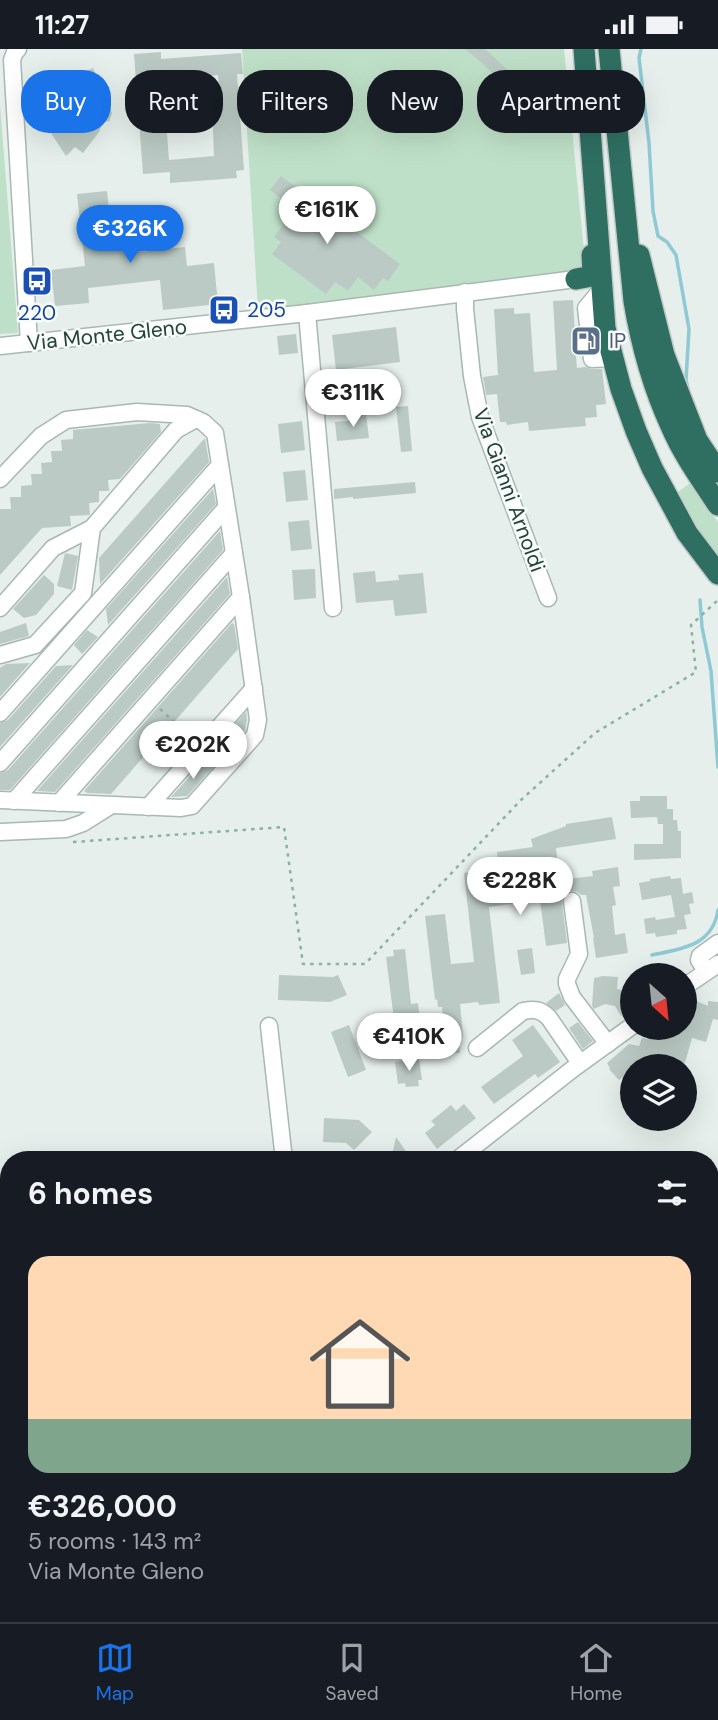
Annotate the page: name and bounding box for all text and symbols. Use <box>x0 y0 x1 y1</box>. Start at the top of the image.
text: 11:27 <box>35 8 89 42</box>
chip: Buy <box>21 70 111 133</box>
chip: Rent <box>125 70 223 133</box>
chip: Filters <box>237 70 353 133</box>
chip: New <box>367 70 463 133</box>
chip: Apartment <box>477 70 645 133</box>
pin: €161K <box>278 187 376 246</box>
text: €161K <box>295 194 359 224</box>
pin: €326K <box>81 205 179 265</box>
text: €326K <box>93 213 167 243</box>
bus stop icon: 220 <box>20 264 54 298</box>
bus stop icon: 205 <box>207 293 241 327</box>
place label: 205 <box>247 296 286 324</box>
place label: 220 <box>18 299 56 327</box>
street label: Via Monte Gleno <box>26 313 188 357</box>
fuel station icon: IP <box>569 324 603 358</box>
place label: IP <box>609 327 626 355</box>
pin: €311K <box>304 369 402 429</box>
text: €311K <box>321 377 385 407</box>
street label: Via Gianni Arnoldi <box>466 404 552 576</box>
pin: €202K <box>144 721 242 781</box>
text: €202K <box>155 729 231 759</box>
pin: €228K <box>471 857 569 917</box>
text: €228K <box>483 865 557 895</box>
north arrow <box>620 963 696 1039</box>
map controls <box>620 963 697 1131</box>
pin: €410K <box>360 1013 458 1073</box>
text: €410K <box>373 1021 445 1051</box>
button: layers <box>620 1054 697 1131</box>
text: 6 homes <box>28 1174 153 1213</box>
icon: filters <box>653 1174 691 1212</box>
icon: home <box>297 1301 423 1427</box>
text: €326,000 <box>28 1487 177 1526</box>
text: 5 rooms · 143 m² <box>28 1526 201 1556</box>
text: Via Monte Gleno <box>28 1556 204 1586</box>
tab: Map <box>96 1639 134 1706</box>
tab: Saved <box>326 1639 379 1706</box>
tab: Home <box>570 1639 622 1706</box>

